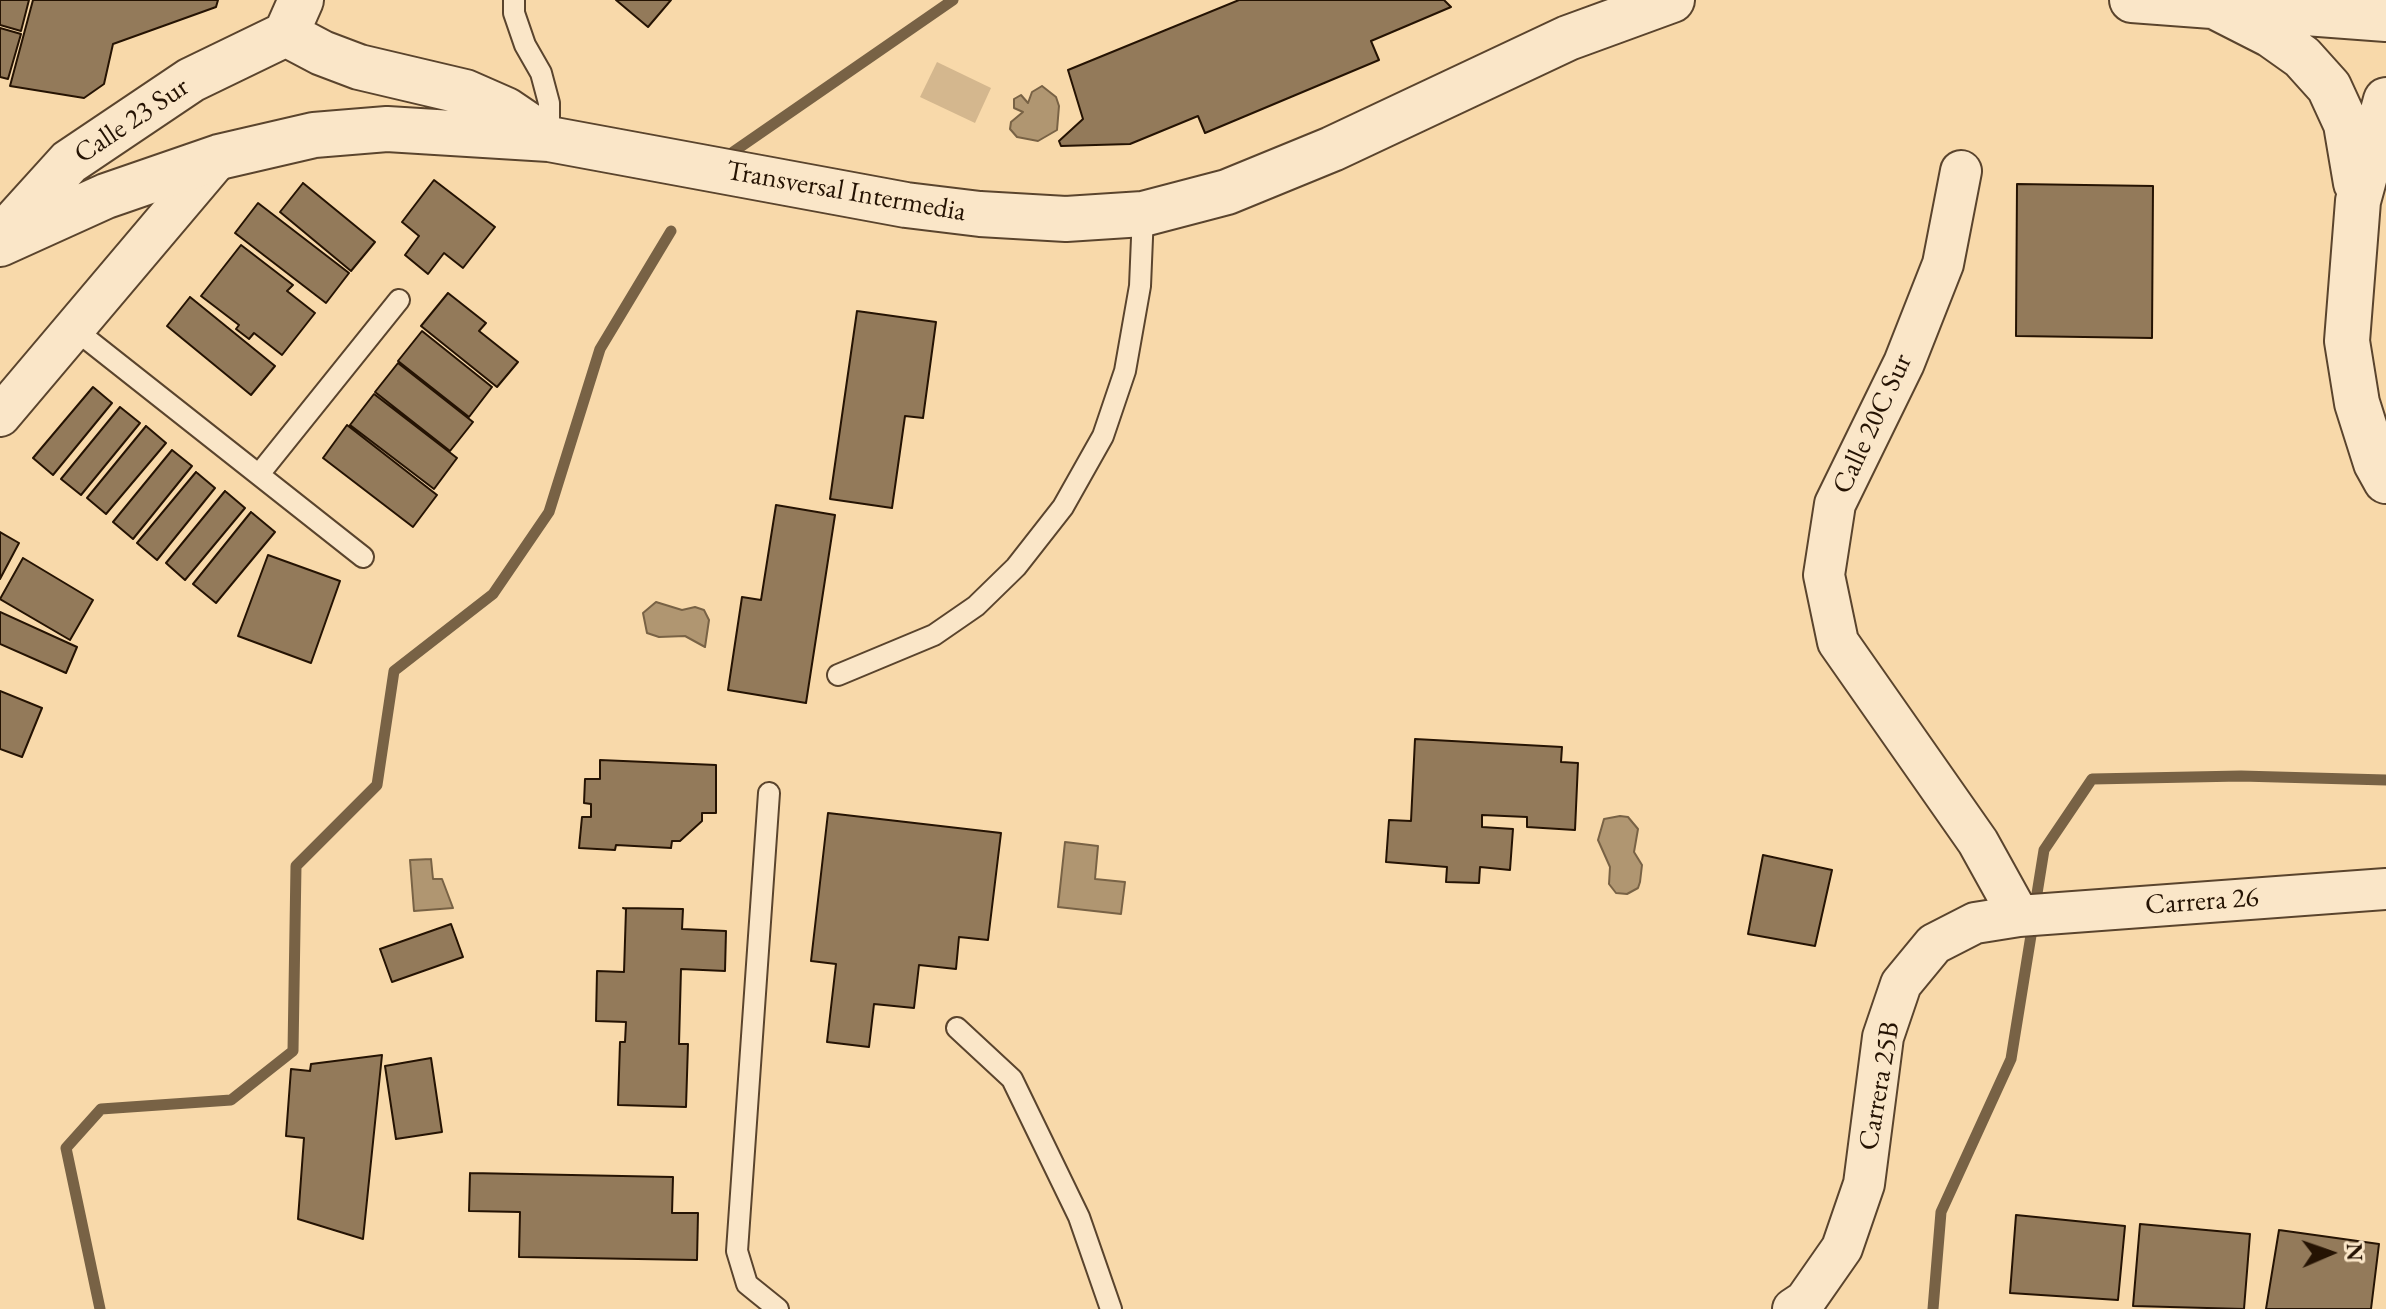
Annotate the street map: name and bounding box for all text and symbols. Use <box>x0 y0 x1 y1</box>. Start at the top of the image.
street label: Calle 23 Sur <box>68 71 196 171</box>
street label: Transversal Intermedia <box>724 154 968 230</box>
street label: Calle 20C Sur <box>1826 349 1920 499</box>
street label: Carrera 26 <box>2144 881 2260 923</box>
street label: Carrera 25B <box>1852 1019 1908 1153</box>
north arrow <box>2290 1213 2370 1293</box>
text: N <box>2340 1243 2369 1262</box>

